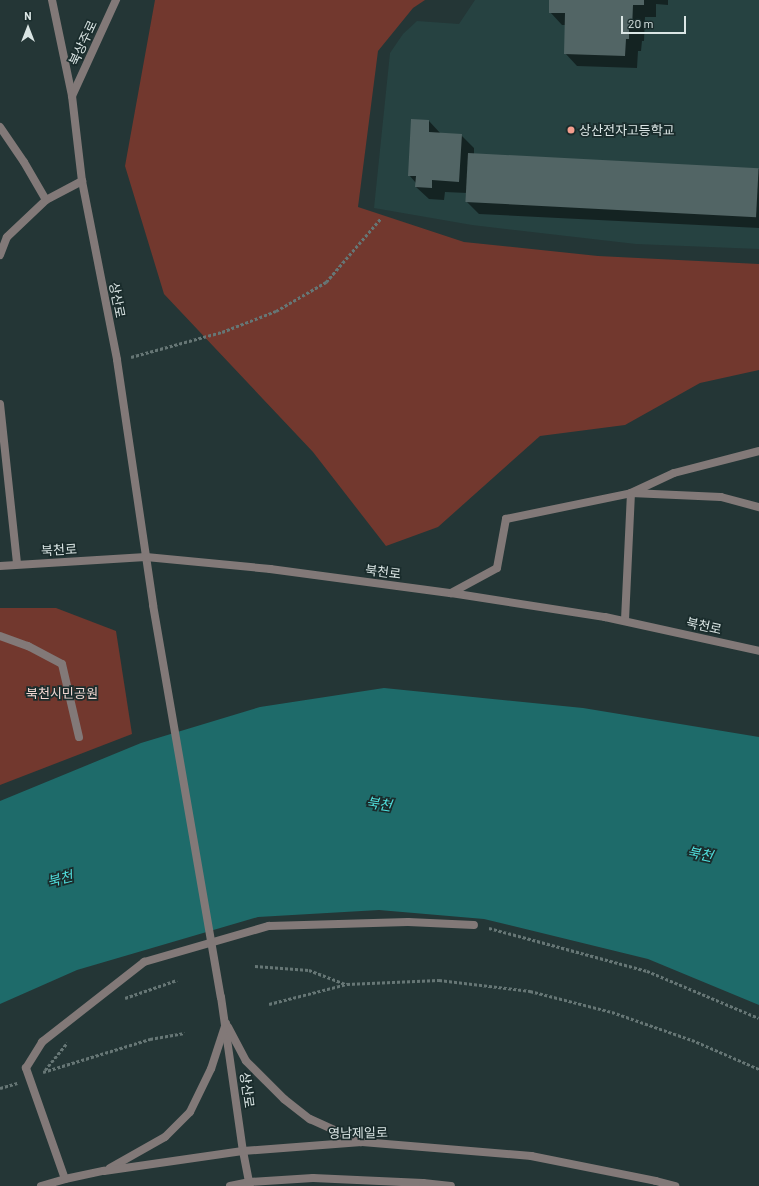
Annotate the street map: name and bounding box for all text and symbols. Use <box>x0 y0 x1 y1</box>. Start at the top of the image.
north arrow <box>8 8 48 48</box>
scale bar <box>623 8 688 34</box>
text: N <box>24 9 32 22</box>
text: 20 m <box>628 16 654 30</box>
street label: 북상주로 <box>66 18 100 68</box>
place label: 상산전자고등학교 <box>579 122 675 138</box>
marker: 상산전자고등학교 <box>566 125 576 135</box>
street label: 상산로 <box>106 281 128 319</box>
street label: 북천로 <box>41 541 77 559</box>
street label: 북천로 <box>364 562 402 582</box>
street label: 북천로 <box>685 614 723 638</box>
park label: 북천시민공원 <box>26 685 98 701</box>
water label: 북천 <box>365 794 393 814</box>
water label: 북천 <box>686 843 714 865</box>
water label: 북천 <box>45 868 75 890</box>
street label: 상산로 <box>237 1071 257 1109</box>
street label: 영남제일로 <box>328 1125 388 1141</box>

